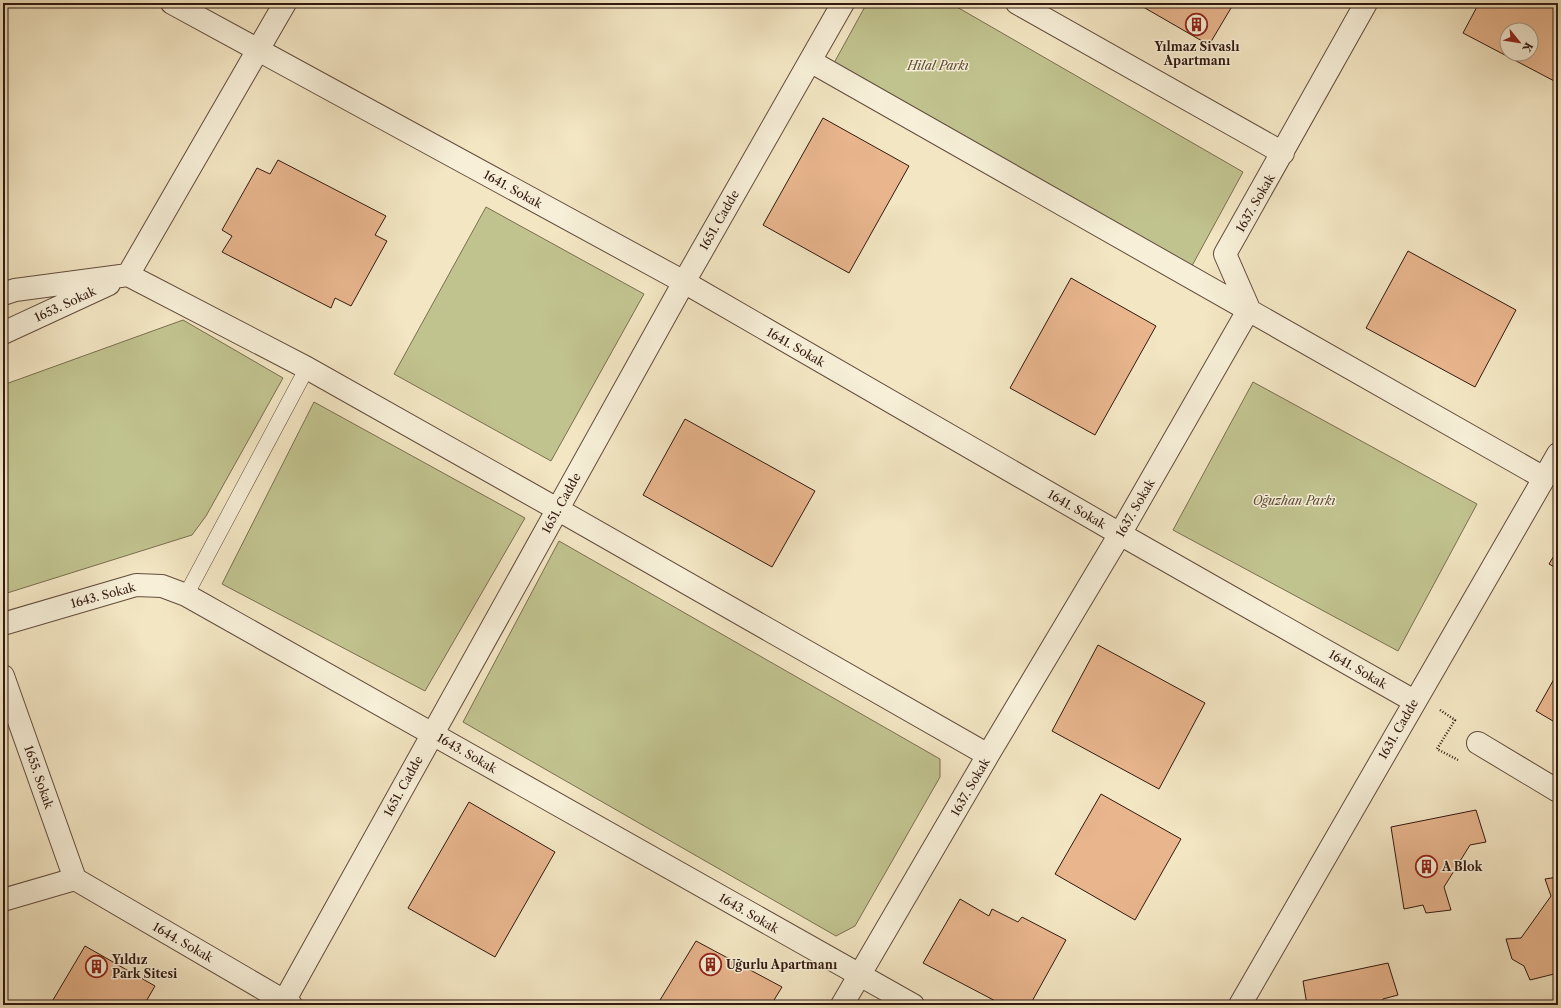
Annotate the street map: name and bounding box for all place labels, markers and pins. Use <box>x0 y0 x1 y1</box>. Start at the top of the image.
building icon: Yılmaz Sivaslı Apartmanı <box>1184 12 1210 38</box>
place label: Yılmaz Sivaslı Apartmanı <box>1153 39 1240 68</box>
building icon: A Blok <box>1414 853 1440 879</box>
place label: A Blok <box>1441 859 1484 874</box>
building icon: Uğurlu Apartmanı <box>698 951 724 977</box>
place label: Yıldız Park Sitesi <box>111 952 178 981</box>
building icon: Yıldız Park Sitesi <box>83 953 109 979</box>
place label: Uğurlu Apartmanı <box>726 957 838 972</box>

